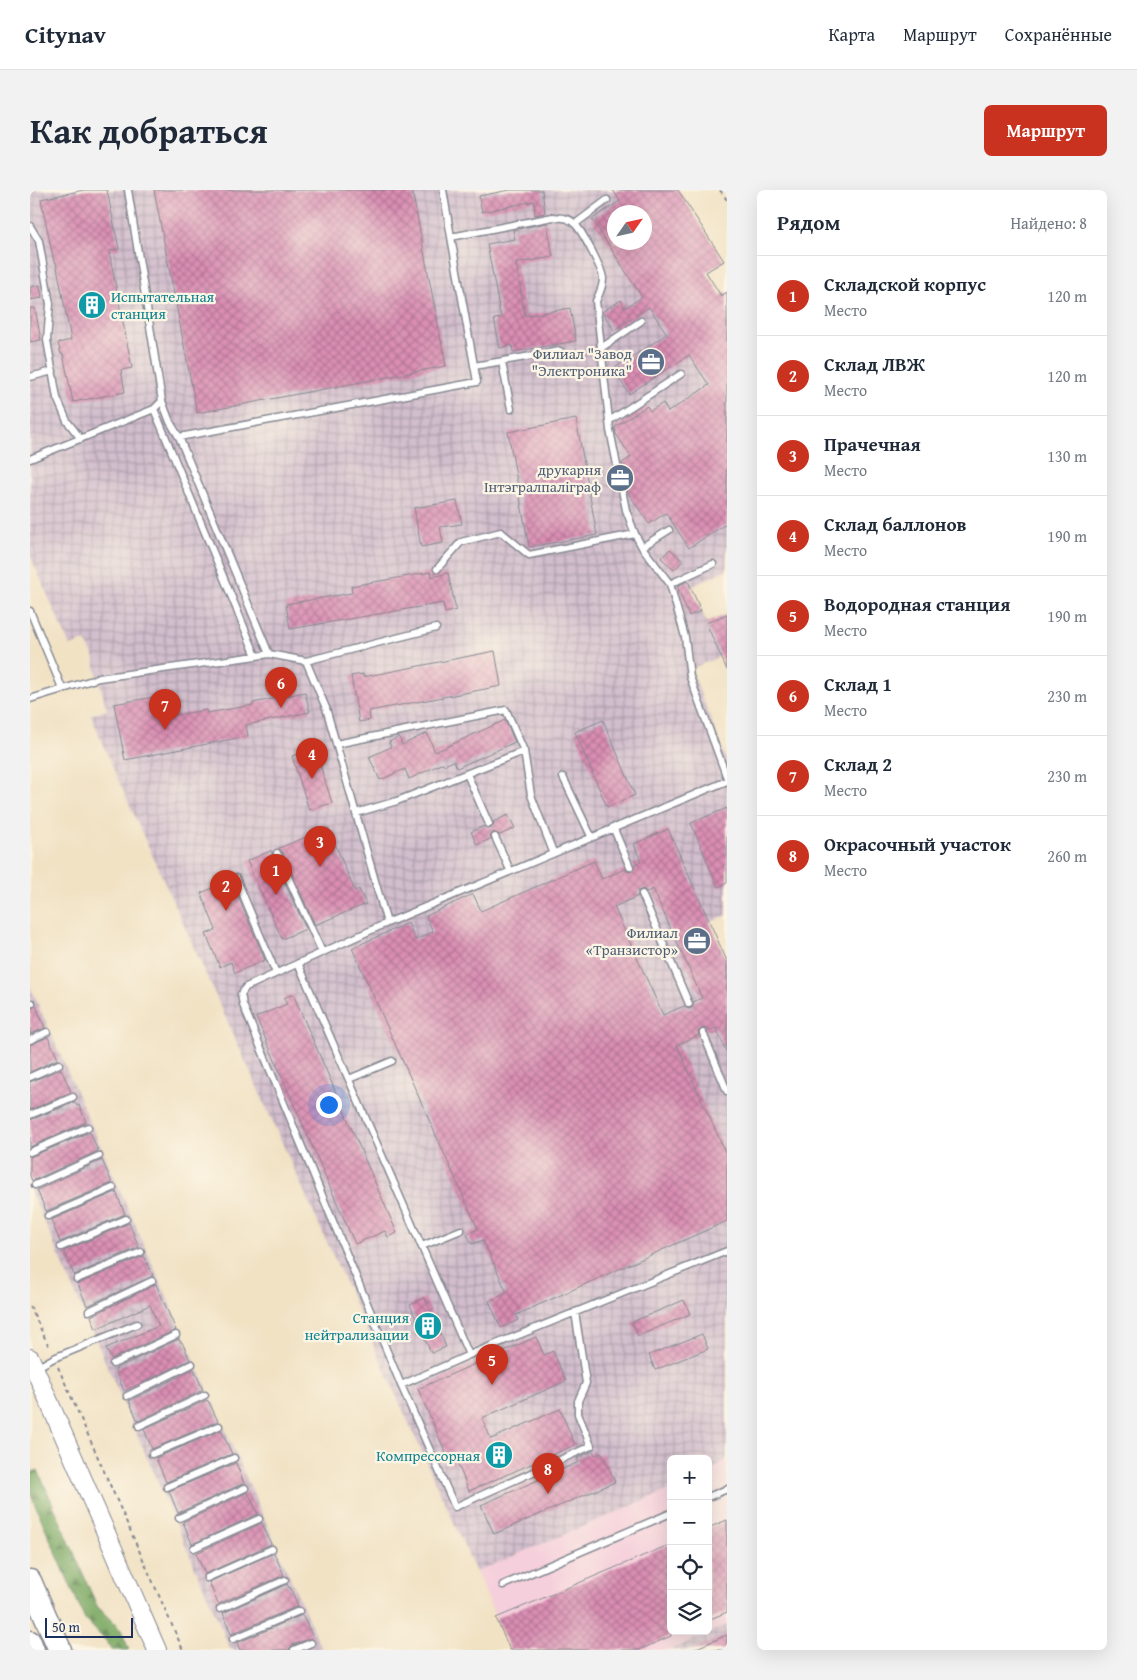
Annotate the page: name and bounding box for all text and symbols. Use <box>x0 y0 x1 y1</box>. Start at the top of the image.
text: Citynav <box>25 17 106 52</box>
text: Карта <box>829 21 875 48</box>
text: Маршрут <box>903 21 977 48</box>
text: Сохранённые <box>1005 21 1112 48</box>
text: Как добраться <box>30 105 268 156</box>
button: Маршрут <box>984 105 1107 156</box>
north arrow <box>607 205 652 250</box>
text: Рядом <box>777 207 840 238</box>
text: Найдено: 8 <box>1010 211 1087 235</box>
text: Складской корпус <box>824 270 986 298</box>
text: 1 <box>789 284 797 308</box>
text: 120 m <box>1047 284 1087 308</box>
place label: Испытательная станция <box>111 286 215 324</box>
building icon: Испытательная станция <box>77 290 107 320</box>
text: Место <box>824 298 867 322</box>
place label: Филиал "Завод "Электроника" <box>531 343 632 381</box>
office icon: Филиал "Завод "Электроника" <box>636 347 666 377</box>
text: Склад ЛВЖ <box>824 350 925 378</box>
text: 2 <box>789 364 797 388</box>
text: 120 m <box>1047 364 1087 388</box>
text: Место <box>824 378 867 402</box>
text: Прачечная <box>824 430 921 458</box>
text: 3 <box>789 444 797 468</box>
text: 130 m <box>1047 444 1087 468</box>
text: Место <box>824 458 867 482</box>
place label: друкарня Інтэгралпаліграф <box>484 459 601 497</box>
office icon: друкарня Інтэгралпаліграф <box>605 463 635 493</box>
text: Склад баллонов <box>824 510 967 538</box>
text: 4 <box>789 524 797 548</box>
text: 190 m <box>1047 524 1087 548</box>
text: Место <box>824 538 867 562</box>
text: Водородная станция <box>824 590 1010 618</box>
text: 5 <box>789 604 797 628</box>
text: 190 m <box>1047 604 1087 628</box>
text: Место <box>824 618 867 642</box>
pin: 6 <box>265 667 297 708</box>
text: Склад 1 <box>824 670 892 698</box>
text: 6 <box>789 684 797 708</box>
text: 230 m <box>1047 684 1087 708</box>
pin: 7 <box>149 689 181 730</box>
text: Место <box>824 698 867 722</box>
pin: 4 <box>296 738 328 779</box>
text: Склад 2 <box>824 750 892 778</box>
text: 7 <box>789 764 797 788</box>
text: 230 m <box>1047 764 1087 788</box>
text: Место <box>824 778 867 802</box>
pin: 3 <box>304 826 336 867</box>
text: Окрасочный участок <box>824 830 1011 858</box>
text: 8 <box>789 844 797 868</box>
text: 260 m <box>1047 844 1087 868</box>
pin: 1 <box>260 854 292 895</box>
text: Место <box>824 858 867 882</box>
pin: 2 <box>210 870 242 911</box>
place label: Филиал «Транзистор» <box>586 922 678 960</box>
office icon: Филиал «Транзистор» <box>682 926 712 956</box>
your location <box>316 1092 342 1118</box>
place label: Станция нейтрализации <box>305 1307 409 1345</box>
building icon: Станция нейтрализации <box>413 1311 443 1341</box>
pin: 5 <box>476 1344 508 1385</box>
building icon: Компрессорная <box>484 1440 514 1470</box>
place label: Компрессорная <box>376 1445 480 1466</box>
pin: 8 <box>532 1453 564 1494</box>
map controls <box>667 1455 712 1635</box>
button: + <box>667 1455 712 1500</box>
button: − <box>667 1500 712 1545</box>
button: locate <box>667 1545 712 1590</box>
button: layers <box>667 1590 712 1635</box>
scale bar <box>45 1615 132 1638</box>
text: 50 m <box>52 1617 80 1637</box>

